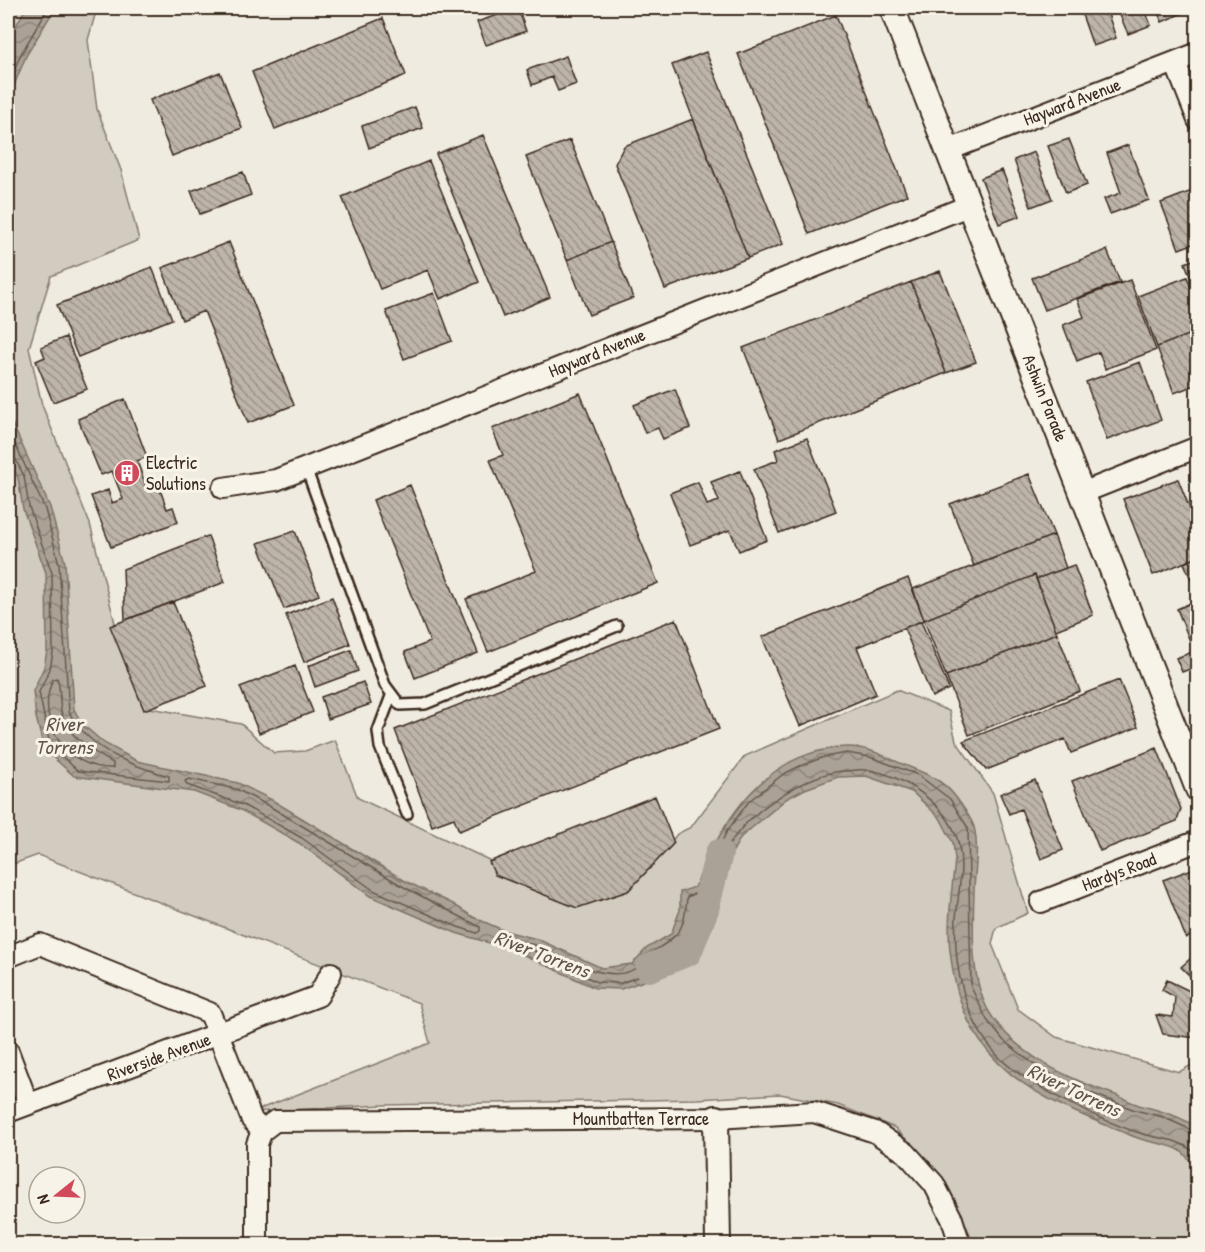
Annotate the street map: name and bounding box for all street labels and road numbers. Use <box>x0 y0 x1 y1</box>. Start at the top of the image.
street label: Hayward Avenue <box>1020 72 1124 132</box>
street label: Hayward Avenue <box>545 322 649 383</box>
street label: Ashwin Parade <box>1017 351 1074 445</box>
street label: Hardys Road <box>1078 846 1160 897</box>
street label: Riverside Avenue <box>104 1026 214 1087</box>
street label: Mountbatten Terrace <box>573 1106 709 1131</box>

